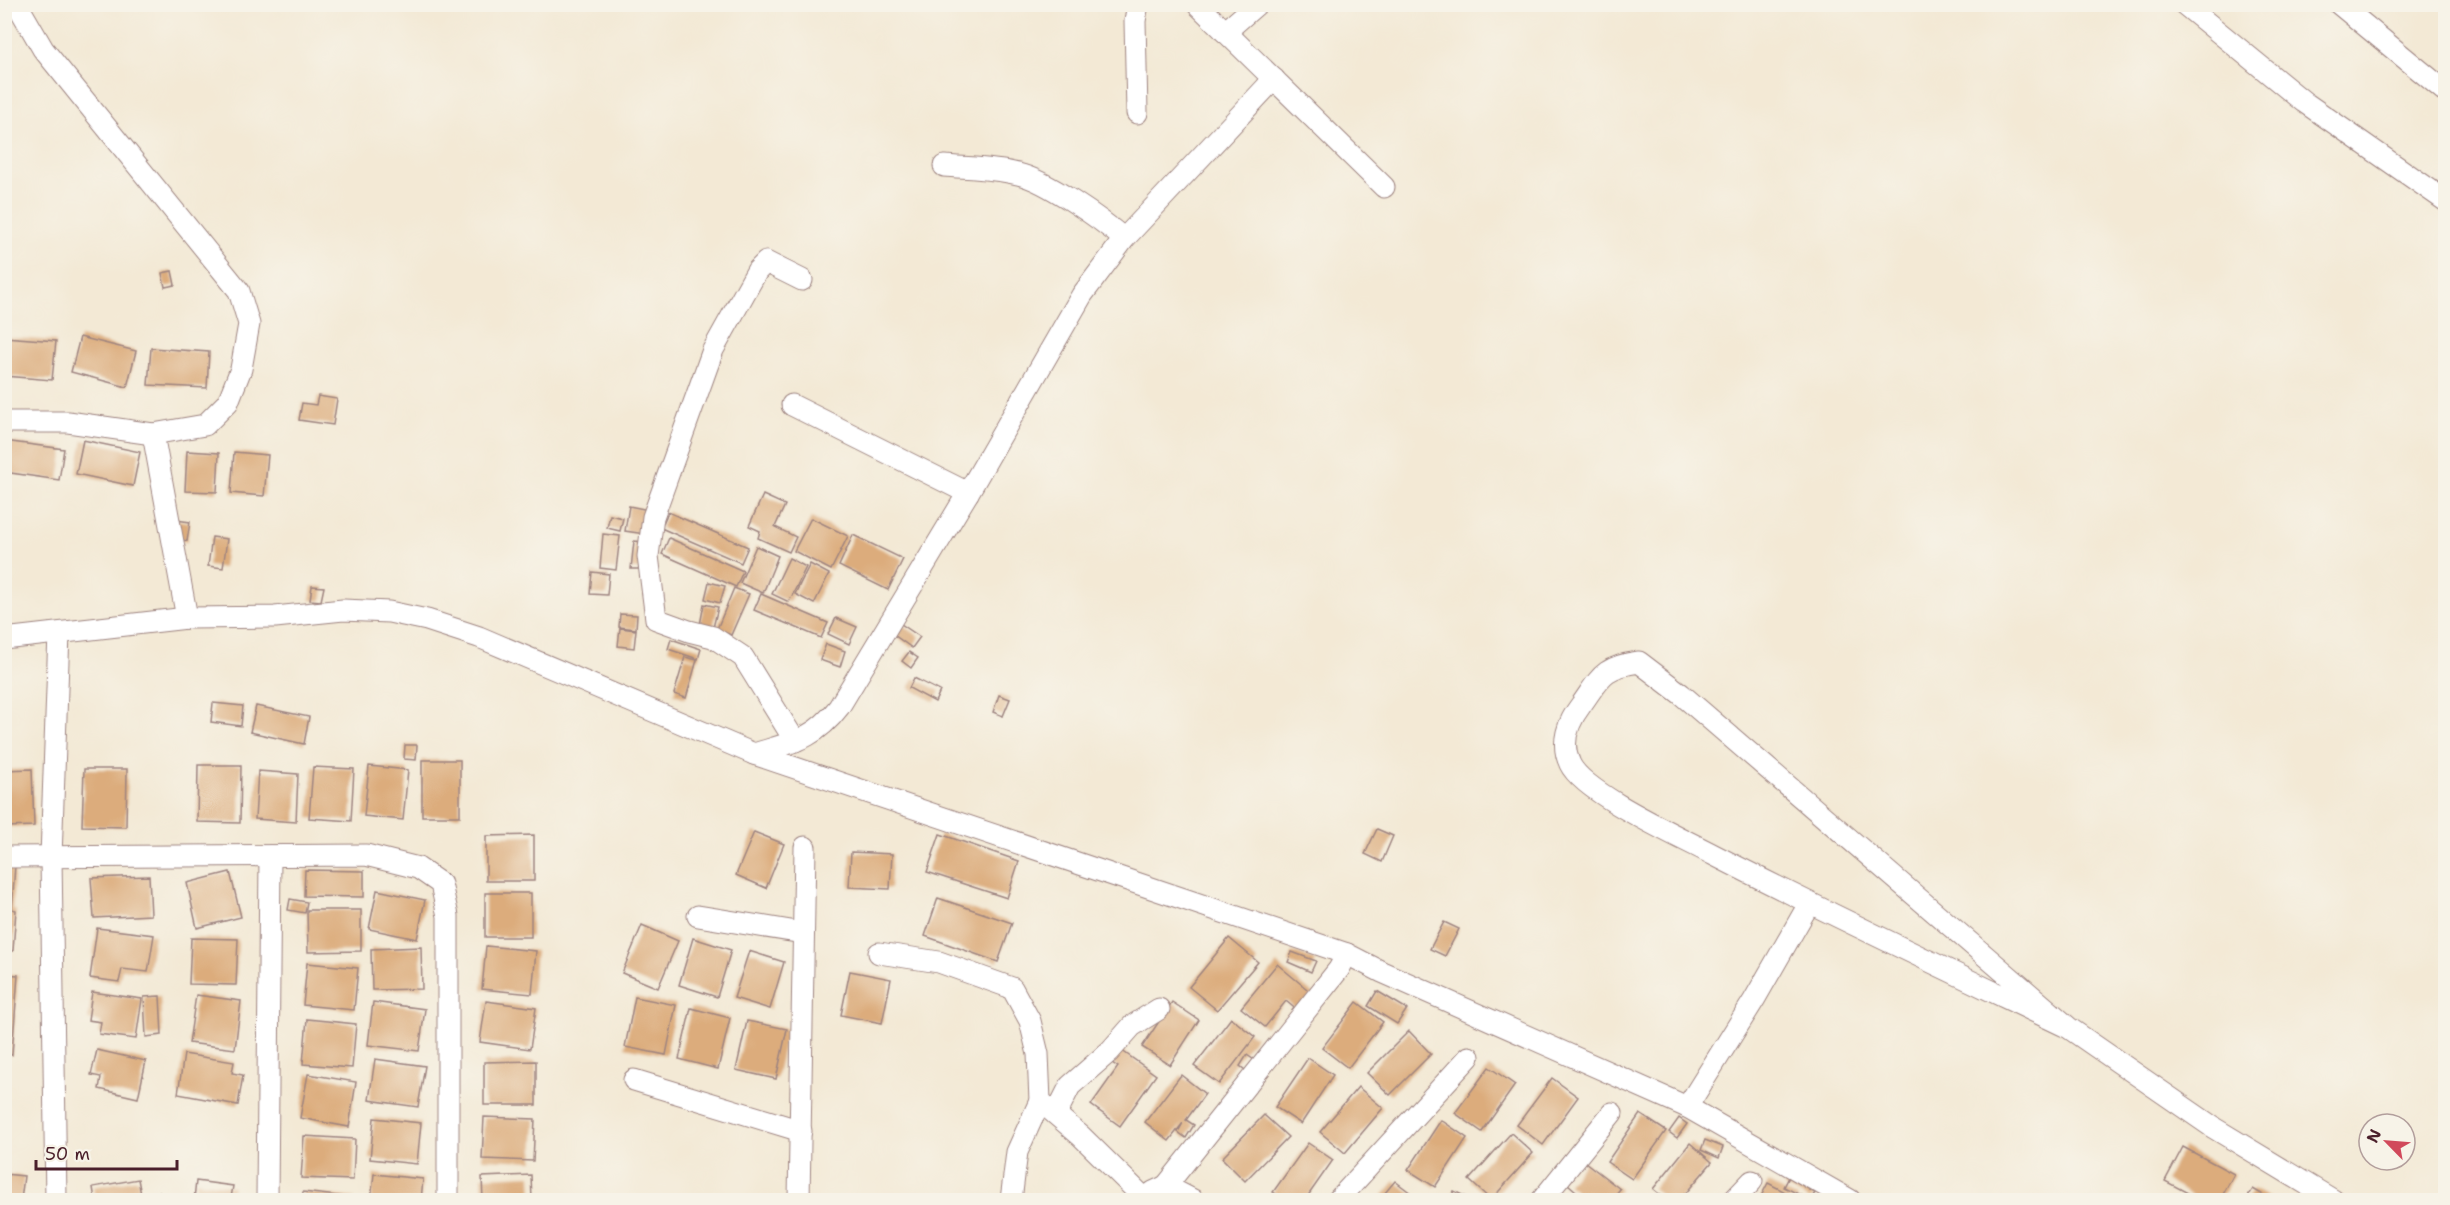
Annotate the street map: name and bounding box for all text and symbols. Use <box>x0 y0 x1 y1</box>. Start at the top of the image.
north arrow <box>2357 1112 2417 1172</box>
text: N <box>2362 1126 2386 1146</box>
scale bar <box>36 1133 177 1171</box>
text: 50 m <box>45 1142 90 1166</box>

